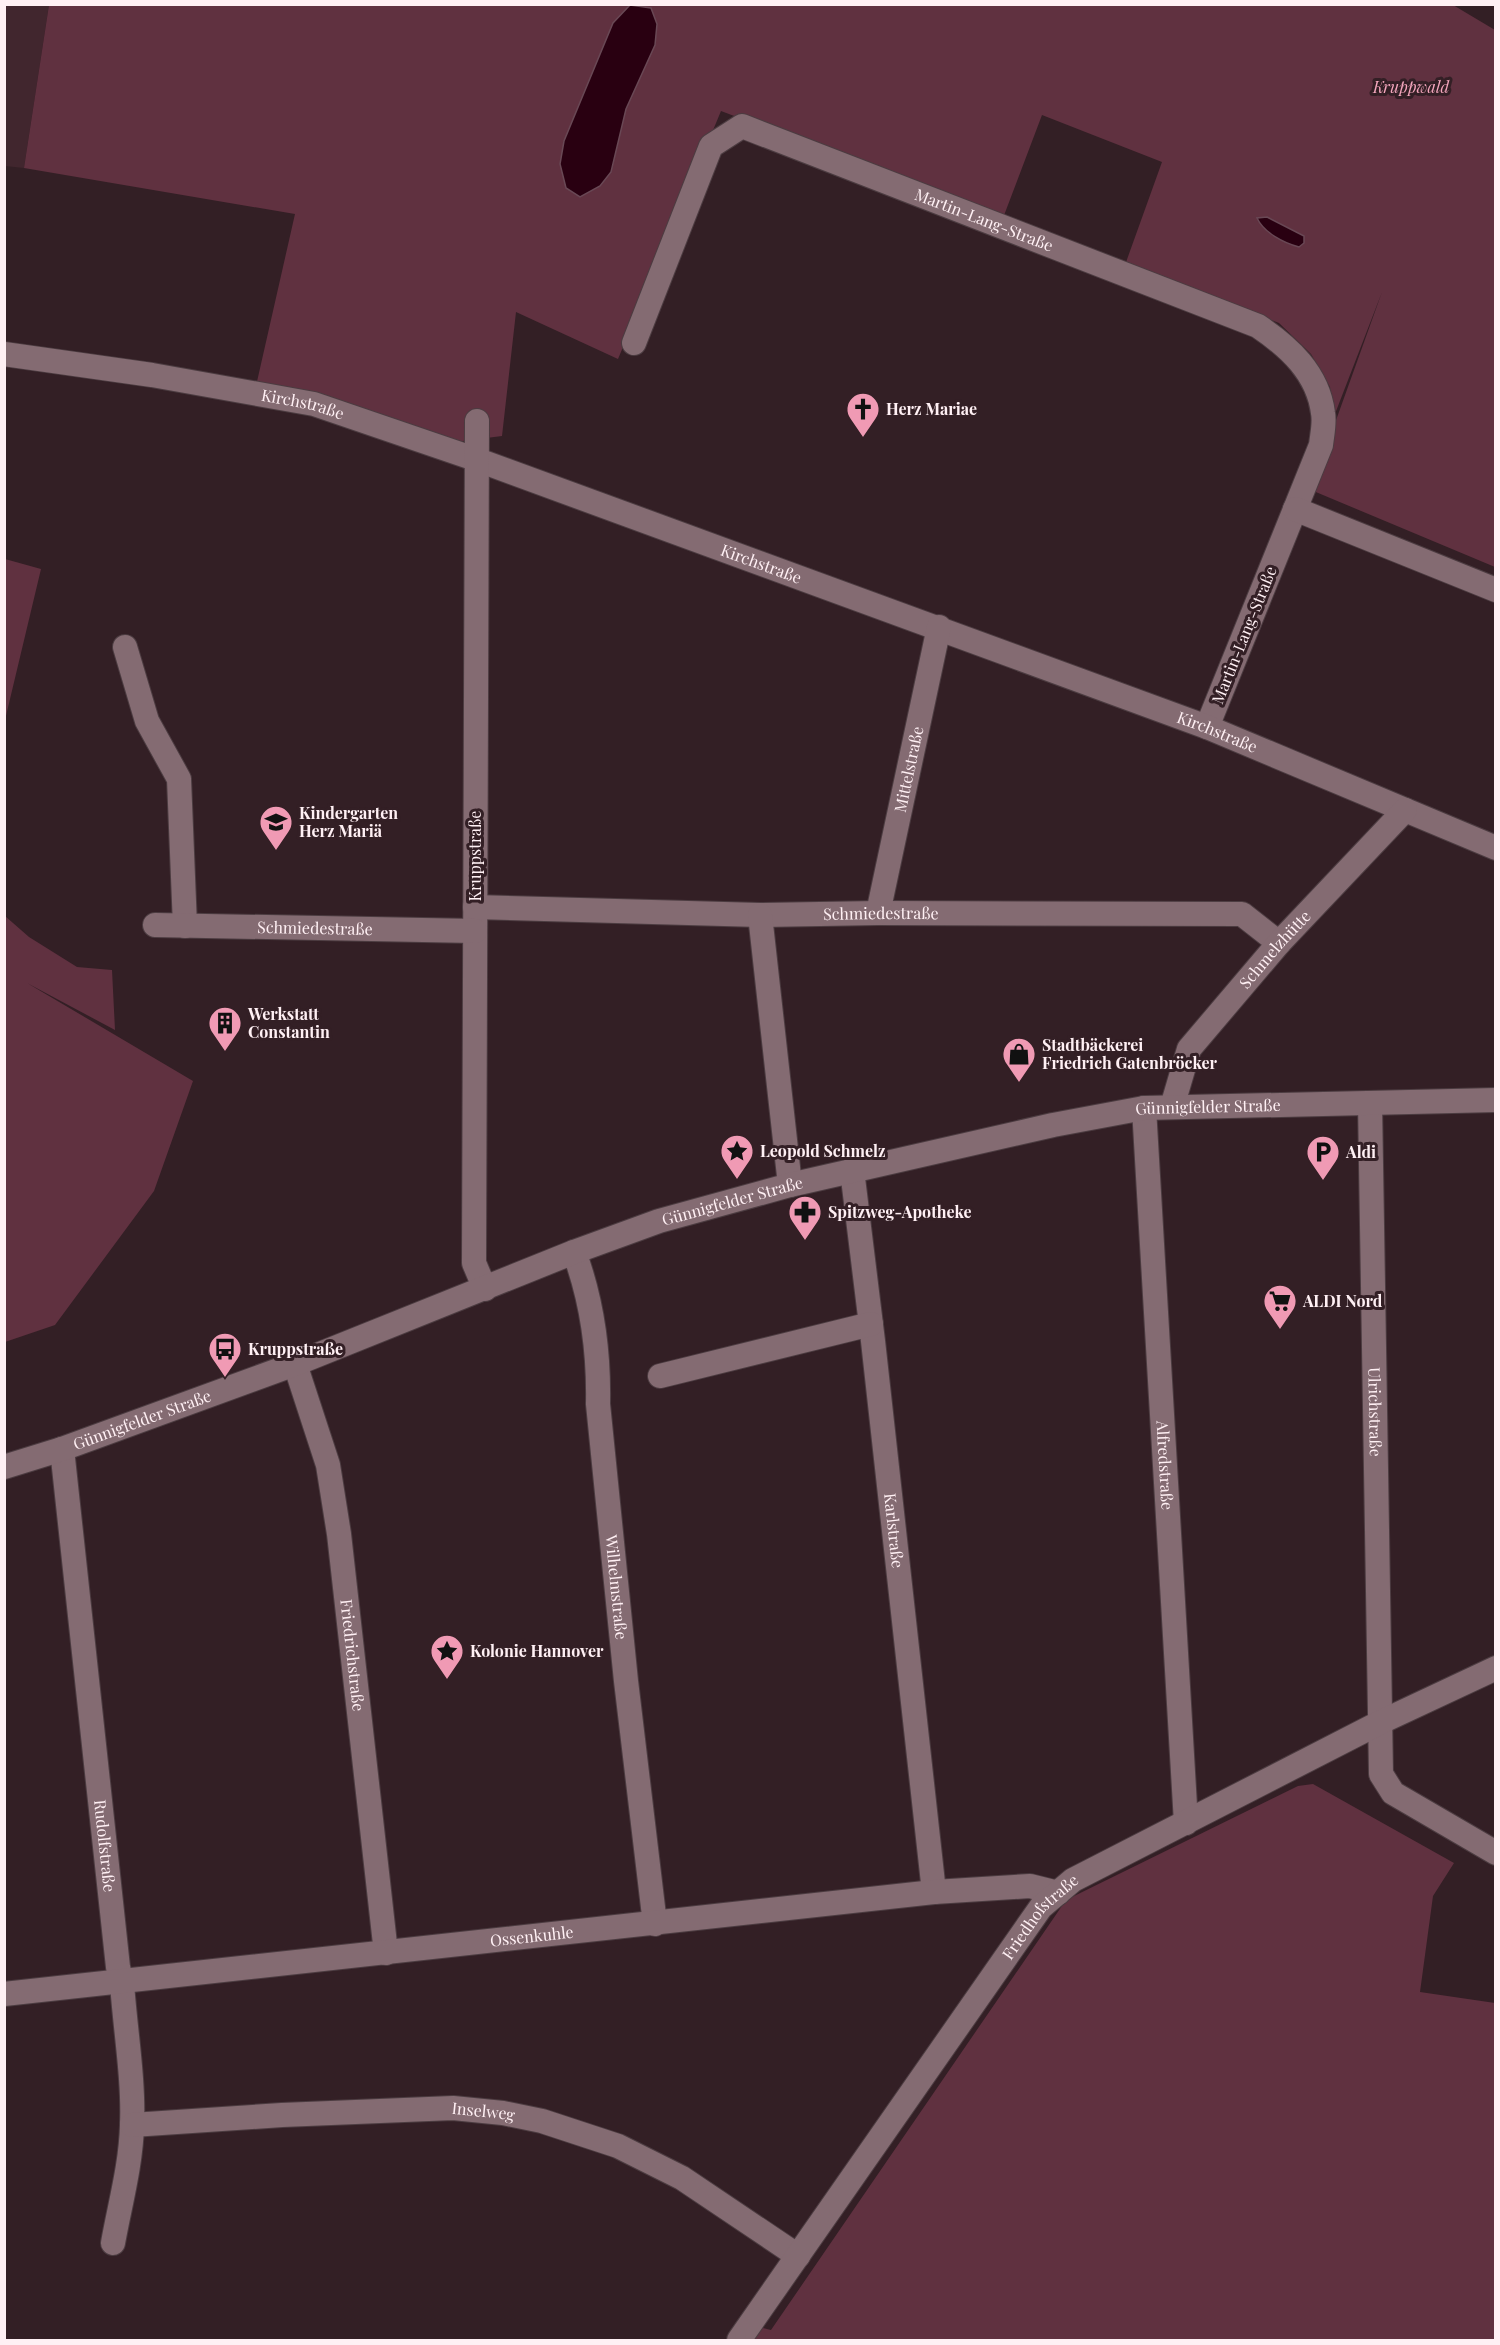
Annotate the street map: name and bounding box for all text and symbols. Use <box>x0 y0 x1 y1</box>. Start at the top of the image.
park label: Kruppwald <box>1372 76 1450 97</box>
street label: Martin-Lang-Straße <box>912 183 1056 256</box>
street label: Kirchstraße <box>260 384 347 424</box>
church icon: Herz Mariae <box>845 391 881 438</box>
place label: Herz Mariae <box>886 398 977 419</box>
street label: Kirchstraße <box>718 539 805 588</box>
street label: Martin-Lang-Straße <box>1206 563 1281 707</box>
street label: Kirchstraße <box>1174 706 1261 757</box>
street label: Mittelstraße <box>889 724 928 814</box>
place label: Kindergarten Herz Mariä <box>299 802 398 841</box>
school or university icon: Kindergarten Herz Mariä <box>258 804 294 851</box>
street label: Kruppstraße <box>464 811 485 901</box>
street label: Schmiedestraße <box>823 902 939 924</box>
street label: Schmelzhütte <box>1234 905 1315 993</box>
street label: Schmiedestraße <box>257 916 373 939</box>
place label: Werkstatt Constantin <box>247 1003 330 1042</box>
building icon: Werkstatt Constantin <box>207 1005 243 1052</box>
place label: Stadtbäckerei Friedrich Gatenbröcker <box>1042 1034 1217 1073</box>
shop icon: Stadtbäckerei Friedrich Gatenbröcker <box>1001 1036 1037 1083</box>
street label: Günnigfelder Straße <box>1133 1094 1281 1119</box>
place icon: Leopold Schmelz <box>719 1133 755 1180</box>
parking icon: Aldi <box>1305 1134 1341 1181</box>
place label: Leopold Schmelz <box>760 1140 886 1161</box>
place label: Aldi <box>1345 1141 1376 1162</box>
street label: Günnigfelder Straße <box>659 1171 805 1230</box>
pharmacy icon: Spitzweg-Apotheke <box>787 1194 823 1241</box>
place label: Spitzweg-Apotheke <box>828 1201 972 1222</box>
supermarket icon: ALDI Nord <box>1262 1283 1298 1330</box>
place label: ALDI Nord <box>1302 1290 1383 1311</box>
bus stop icon: Kruppstraße <box>207 1331 243 1378</box>
place label: Kruppstraße <box>248 1338 343 1359</box>
street label: Ulrichstraße <box>1364 1367 1387 1457</box>
street label: Günnigfelder Straße <box>70 1385 214 1454</box>
street label: Alfredstraße <box>1152 1419 1179 1511</box>
street label: Karlstraße <box>880 1492 909 1569</box>
street label: Wilhelmstraße <box>601 1533 633 1641</box>
street label: Friedrichstraße <box>336 1598 370 1712</box>
place icon: Kolonie Hannover <box>429 1633 465 1680</box>
place label: Kolonie Hannover <box>470 1640 604 1661</box>
street label: Rudolfstraße <box>90 1798 121 1893</box>
street label: Friedhofstraße <box>997 1869 1082 1963</box>
street label: Ossenkuhle <box>489 1921 575 1951</box>
street label: Inselweg <box>451 2097 518 2125</box>

